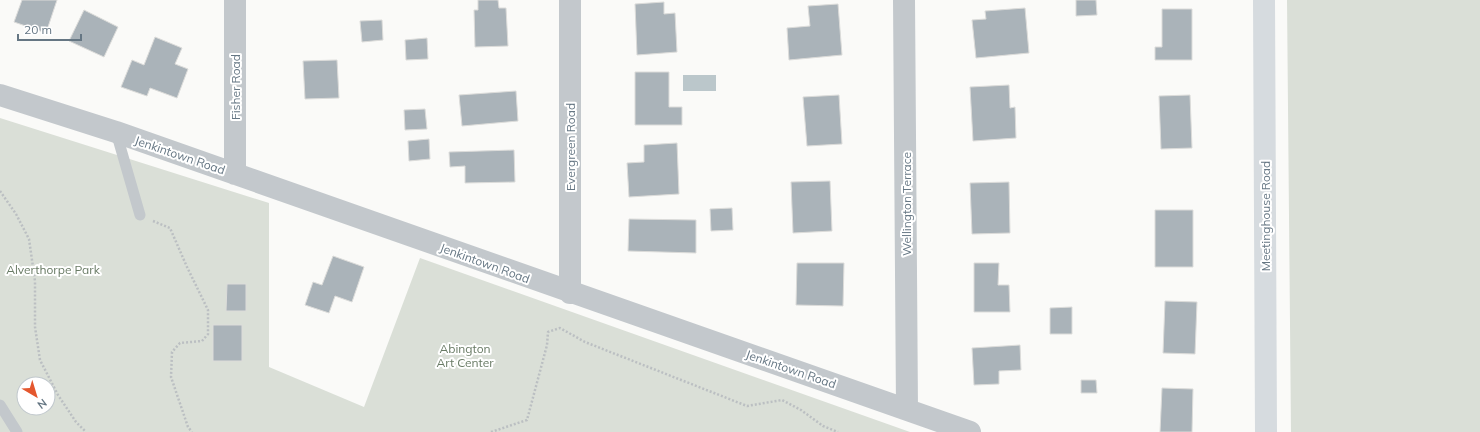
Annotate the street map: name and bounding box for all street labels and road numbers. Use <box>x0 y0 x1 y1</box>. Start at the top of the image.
street label: Fisher Road <box>228 54 243 120</box>
street label: Evergreen Road <box>563 103 578 191</box>
street label: Jenkintown Road <box>133 133 227 177</box>
street label: Wellington Terrace <box>899 152 914 256</box>
street label: Meetinghouse Road <box>1258 161 1273 271</box>
street label: Jenkintown Road <box>438 240 532 286</box>
street label: Jenkintown Road <box>744 347 838 391</box>

